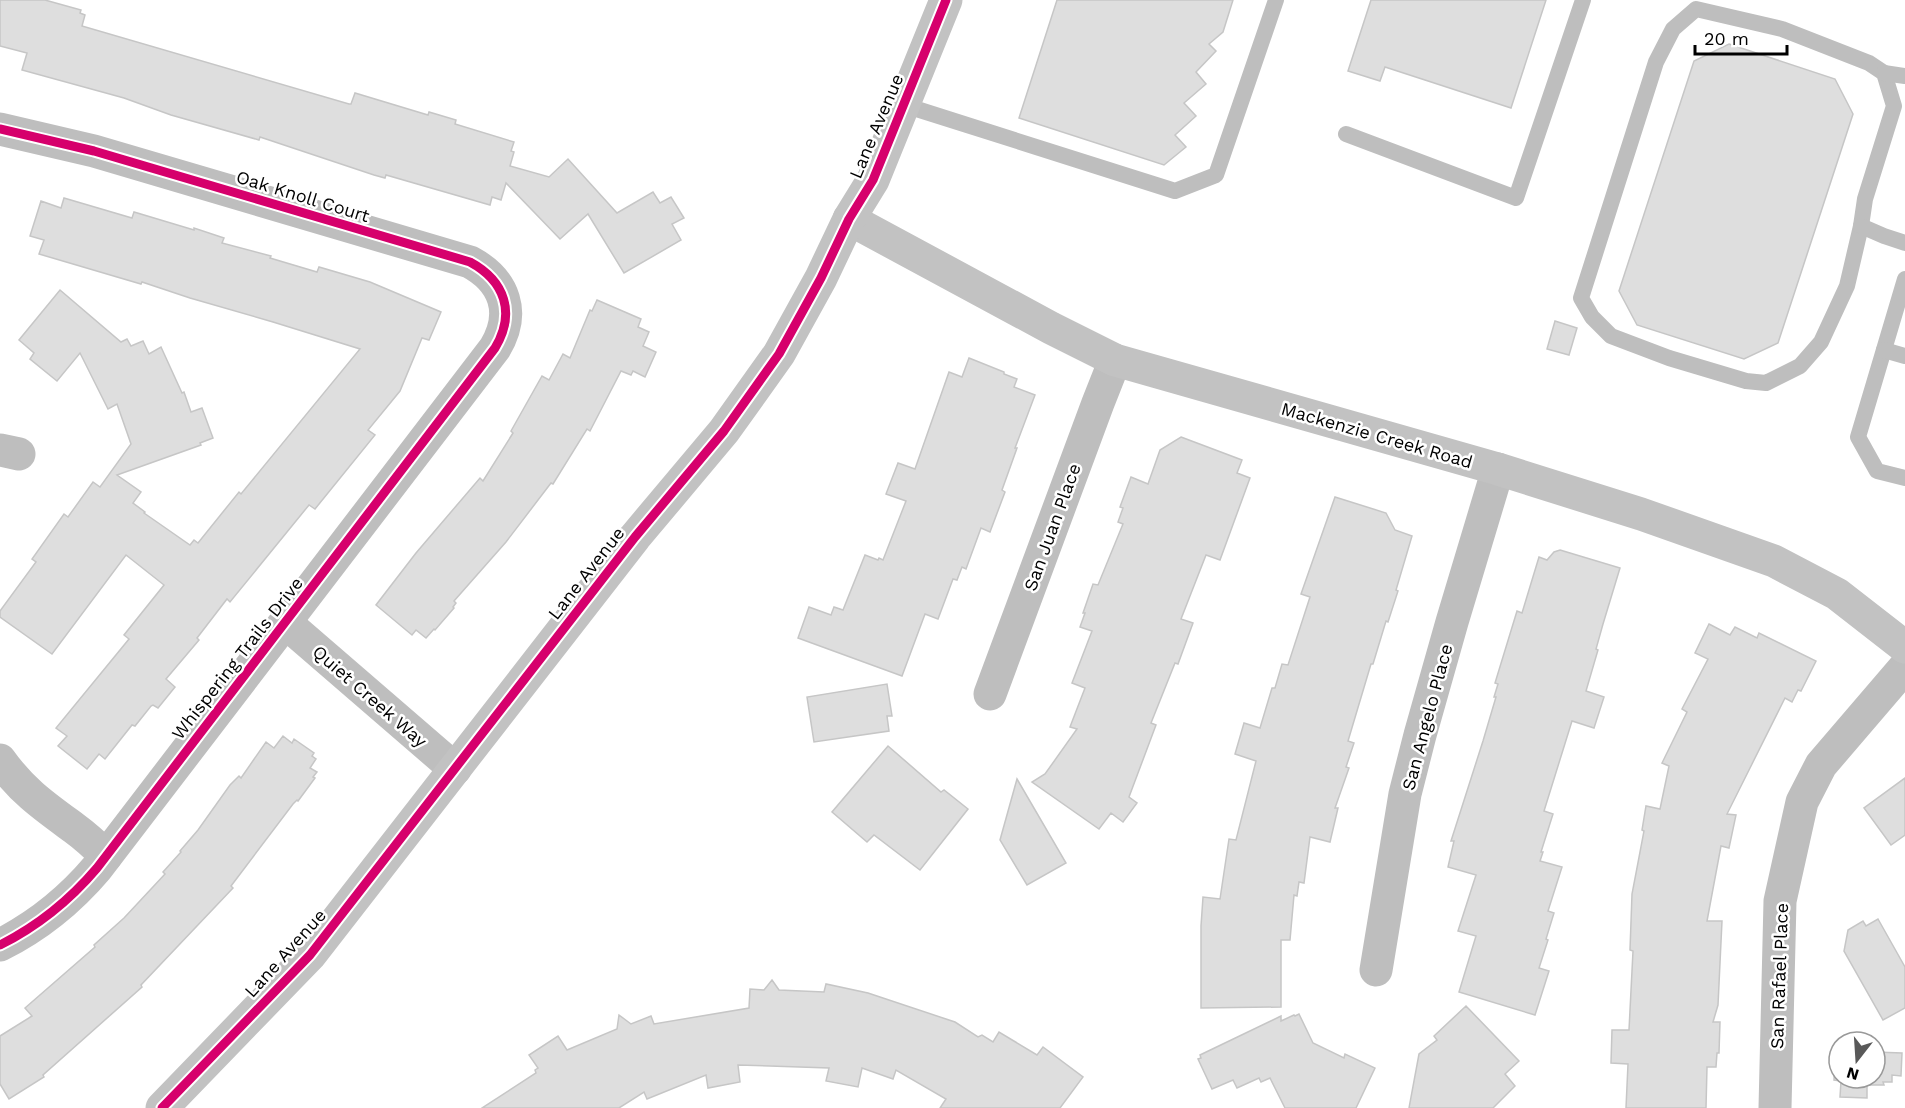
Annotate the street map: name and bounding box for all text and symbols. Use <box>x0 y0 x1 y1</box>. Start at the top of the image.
scale bar <box>1695 18 1786 56</box>
text: 20 m <box>1704 28 1749 49</box>
street label: Lane Avenue <box>845 71 907 181</box>
street label: Oak Knoll Court <box>234 166 373 226</box>
street label: Mackenzie Creek Road <box>1279 398 1475 472</box>
street label: San Juan Place <box>1019 460 1085 594</box>
street label: Lane Avenue <box>543 523 629 623</box>
street label: Whispering Trails Drive <box>167 573 307 743</box>
street label: Quiet Creek Way <box>309 641 432 752</box>
street label: San Angelo Place <box>1397 642 1457 792</box>
street label: San Rafael Place <box>1766 903 1792 1049</box>
street label: Lane Avenue <box>240 905 330 1001</box>
north arrow <box>1827 1030 1887 1090</box>
text: N <box>1844 1063 1861 1085</box>

